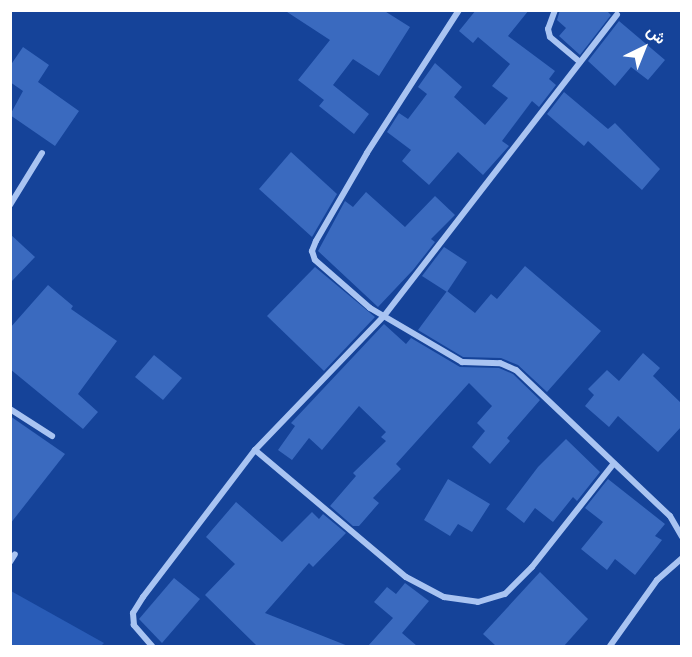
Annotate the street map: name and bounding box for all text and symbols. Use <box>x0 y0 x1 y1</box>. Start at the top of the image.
north arrow <box>614 18 674 78</box>
text: ش <box>642 19 671 49</box>

